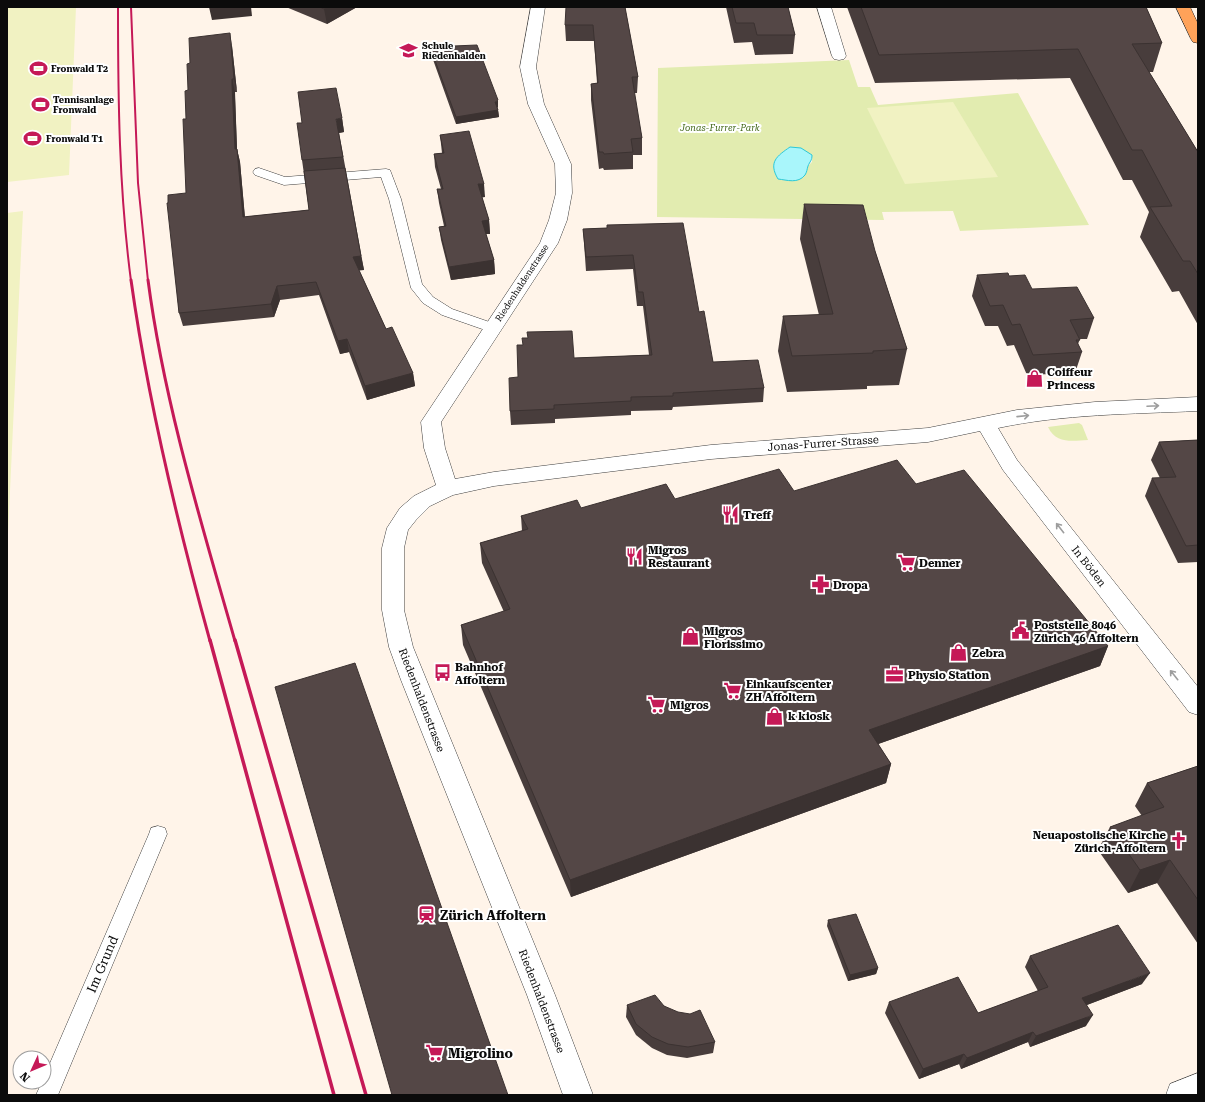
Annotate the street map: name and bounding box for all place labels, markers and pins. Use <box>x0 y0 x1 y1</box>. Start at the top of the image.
school or university icon: Schule Riedenhalden <box>399 41 419 61</box>
place label: Schule Riedenhalden <box>422 41 486 61</box>
sports icon: Fronwald T2 <box>28 59 48 79</box>
place label: Fronwald T2 <box>51 64 108 74</box>
sports icon: Tennisanlage Fronwald <box>30 95 50 115</box>
place label: Tennisanlage Fronwald <box>53 95 115 115</box>
sports icon: Fronwald T1 <box>23 129 43 149</box>
place label: Fronwald T1 <box>46 134 103 144</box>
place label: Coiffeur Princess <box>1047 366 1095 392</box>
shop icon: Coiffeur Princess <box>1024 368 1044 388</box>
restaurant icon: Treff <box>720 505 740 525</box>
place label: Treff <box>743 509 771 522</box>
place label: Migros Restaurant <box>648 544 710 570</box>
restaurant icon: Migros Restaurant <box>625 546 645 566</box>
supermarket icon: Denner <box>896 553 916 573</box>
place label: Denner <box>919 557 961 570</box>
pharmacy icon: Dropa <box>810 575 830 595</box>
place label: Dropa <box>833 579 868 592</box>
place label: Poststelle 8046 Zürich 46 Affoltern <box>1034 619 1139 645</box>
public building icon: Poststelle 8046 Zürich 46 Affoltern <box>1011 621 1031 641</box>
place label: Migros Florissimo <box>704 625 763 651</box>
shop icon: Migros Florissimo <box>681 627 701 647</box>
shop icon: Zebra <box>949 643 969 663</box>
place label: Zebra <box>972 647 1005 660</box>
place label: Bahnhof Affoltern <box>455 661 506 687</box>
bus stop icon: Bahnhof Affoltern <box>432 663 452 683</box>
office icon: Physio Station <box>885 665 905 685</box>
place label: Physio Station <box>908 669 990 682</box>
place label: Einkaufscenter ZH Affoltern <box>746 678 831 704</box>
supermarket icon: Einkaufscenter ZH Affoltern <box>723 680 743 700</box>
supermarket icon: Migros <box>647 695 667 715</box>
place label: Migros <box>670 699 709 712</box>
shop icon: k kiosk <box>765 706 785 726</box>
place label: k kiosk <box>788 710 830 723</box>
place label: Neuapostolische Kirche Zürich-Affoltern <box>1033 829 1167 855</box>
church icon: Neuapostolische Kirche Zürich-Affoltern <box>1169 831 1189 851</box>
station icon: Zürich Affoltern <box>417 905 437 925</box>
place label: Zürich Affoltern <box>440 908 546 923</box>
supermarket icon: Migrolino <box>425 1043 445 1063</box>
place label: Migrolino <box>448 1046 513 1061</box>

